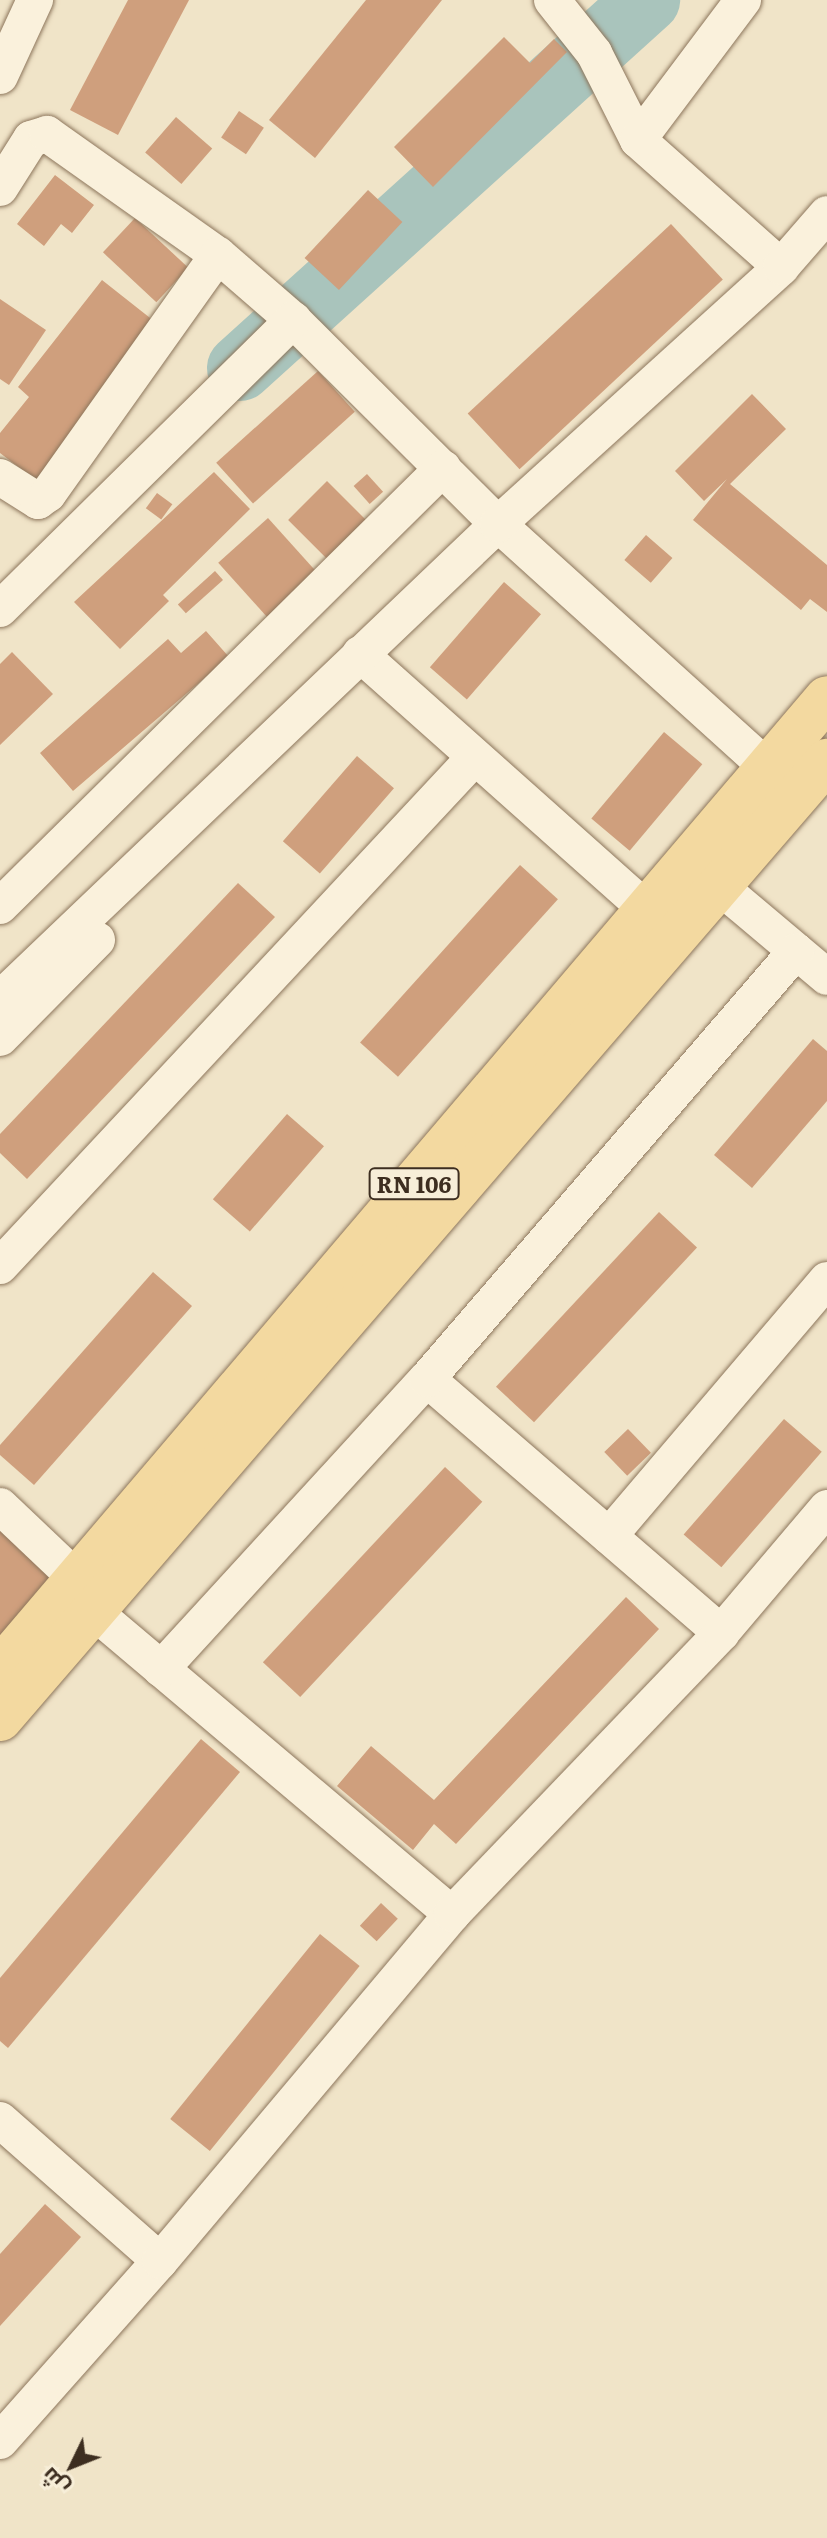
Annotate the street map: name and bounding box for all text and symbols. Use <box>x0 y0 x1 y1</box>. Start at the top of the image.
road number: RN 106 <box>368 1166 460 1202</box>
north arrow <box>32 2426 112 2506</box>
text: ش <box>32 2461 76 2504</box>

